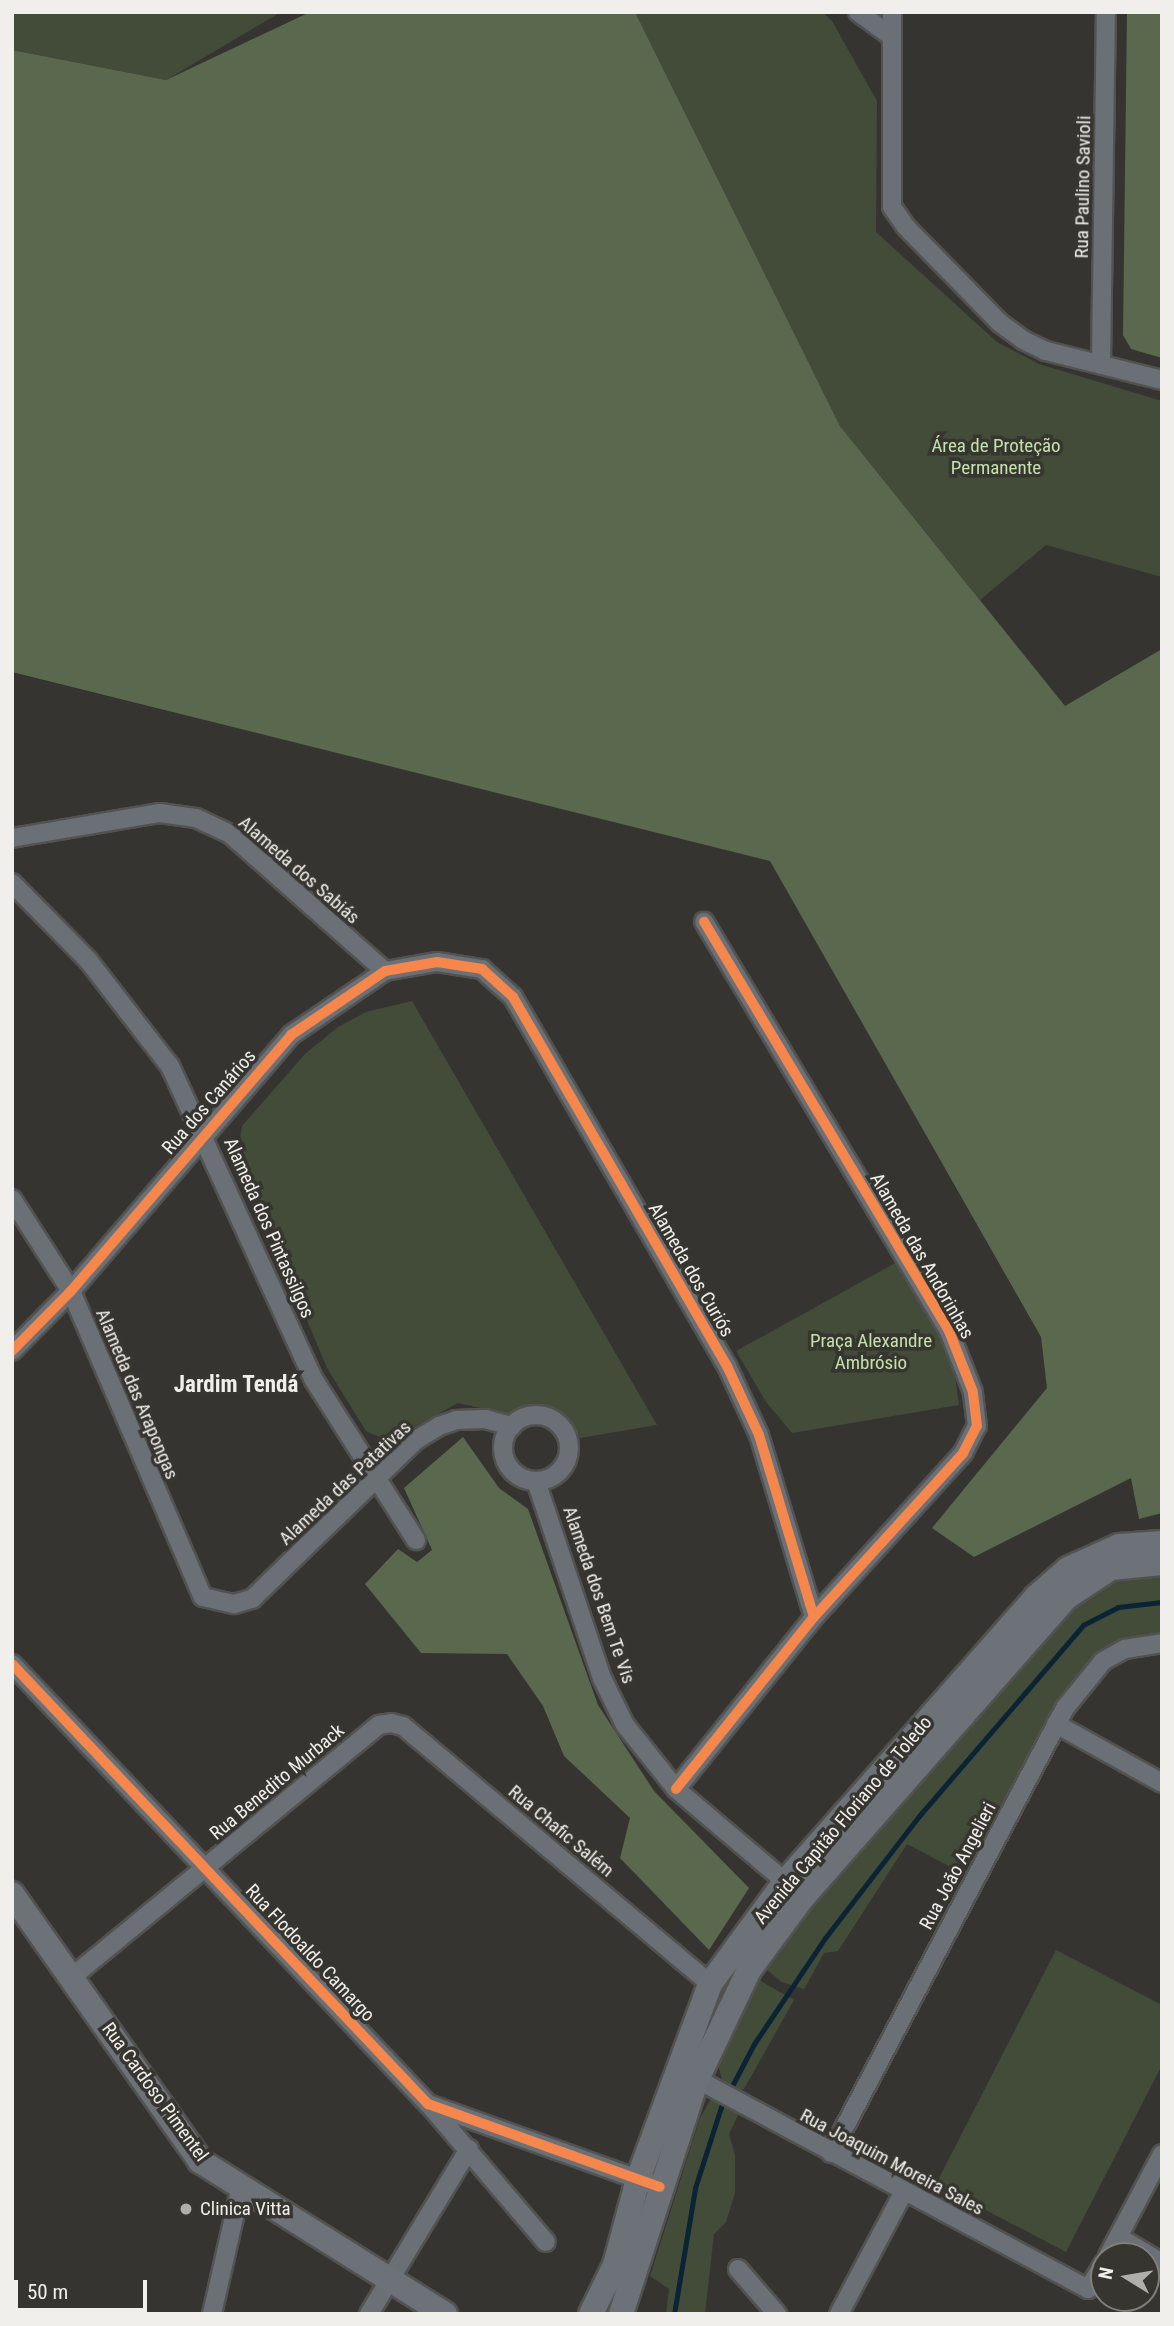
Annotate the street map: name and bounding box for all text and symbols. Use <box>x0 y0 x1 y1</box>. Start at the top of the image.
street label: Rua Paulino Savioli <box>1070 115 1096 259</box>
park label: Área de Proteção Permanente <box>931 435 1061 479</box>
street label: Alameda dos Sabiás <box>234 811 364 929</box>
street label: Rua dos Canários <box>157 1045 261 1159</box>
street label: Alameda dos Pintassilgos <box>219 1134 319 1322</box>
street label: Alameda das Andorinhas <box>865 1169 979 1343</box>
street label: Alameda dos Curiós <box>643 1199 739 1341</box>
street label: Alameda das Arapongas <box>91 1305 183 1483</box>
park label: Praça Alexandre Ambrósio <box>810 1330 932 1374</box>
district label: Jardim Tendá <box>173 1371 299 1399</box>
street label: Alameda das Patativas <box>274 1416 416 1550</box>
street label: Alameda dos Bem Te Vis <box>558 1503 640 1687</box>
street label: Avenida Capitão Floriano de Toledo <box>749 1711 937 1929</box>
street label: Rua Benedito Murback <box>205 1719 349 1845</box>
street label: Rua Chafic Salém <box>504 1780 618 1882</box>
street label: Rua João Angelieri <box>915 1799 1001 1933</box>
street label: Rua Flodoaldo Camargo <box>241 1880 379 2026</box>
street label: Rua Cardoso Pimentel <box>97 2018 213 2166</box>
street label: Rua Joaquim Moreira Sales <box>796 2104 988 2220</box>
place label: Clinica Vitta <box>200 2198 291 2220</box>
marker: Clinica Vitta <box>178 2201 194 2217</box>
north arrow <box>1090 2242 1160 2312</box>
text: N <box>1093 2265 1118 2281</box>
scale bar <box>18 2266 150 2310</box>
text: 50 m <box>27 2280 68 2304</box>

